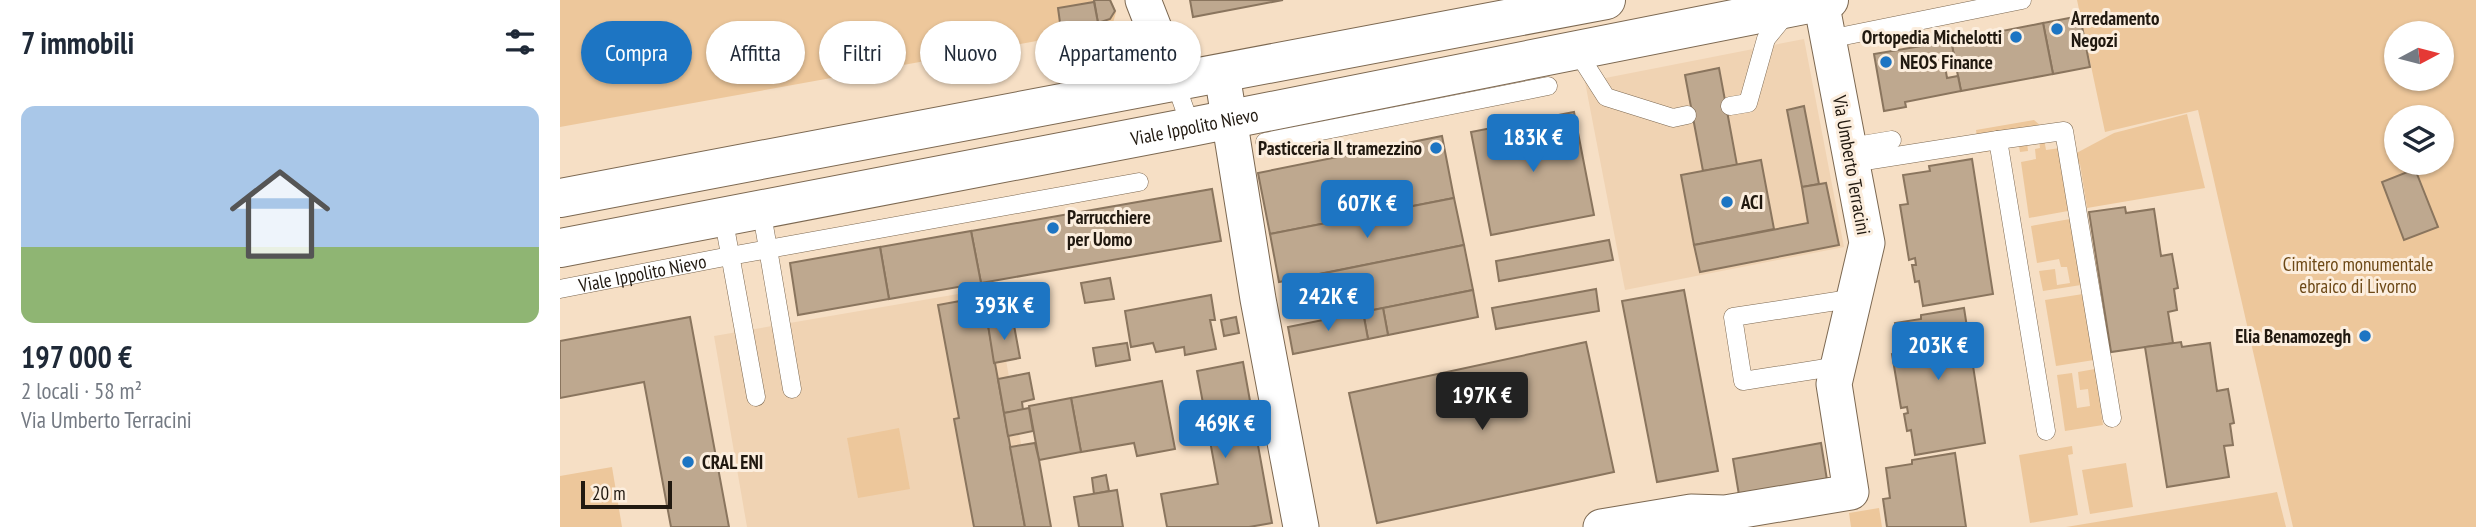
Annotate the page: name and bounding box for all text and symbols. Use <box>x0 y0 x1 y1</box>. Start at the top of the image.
place label: Arredamento Negozi <box>2070 6 2159 52</box>
chip: Compra <box>581 21 692 84</box>
chip: Affitta <box>706 21 805 84</box>
chip: Filtri <box>819 21 906 84</box>
chip: Nuovo <box>920 21 1021 84</box>
chip: Appartamento <box>1035 21 1201 84</box>
marker: Arredamento Negozi <box>2049 21 2065 37</box>
north arrow <box>2384 21 2454 91</box>
map controls <box>2384 21 2454 175</box>
text: 7 immobili <box>21 23 134 62</box>
icon: filters <box>501 23 539 61</box>
place label: Ortopedia Michelotti <box>1862 25 2002 49</box>
marker: Ortopedia Michelotti <box>2008 29 2024 45</box>
place label: NEOS Finance <box>1900 50 1993 74</box>
marker: NEOS Finance <box>1878 54 1894 70</box>
street label: Via Umberto Terracini <box>1828 92 1876 237</box>
street label: Viale Ippolito Nievo <box>1128 102 1260 151</box>
button: layers <box>2384 105 2454 175</box>
pin: 183K € <box>1476 114 1590 174</box>
text: 183K € <box>1503 122 1563 151</box>
place label: Pasticceria Il tramezzino <box>1258 136 1422 160</box>
marker: Pasticceria Il tramezzino <box>1428 140 1444 156</box>
icon: home <box>217 151 343 277</box>
pin: 607K € <box>1310 180 1424 240</box>
text: 607K € <box>1337 188 1397 217</box>
place label: ACI <box>1740 190 1763 214</box>
marker: ACI <box>1719 194 1735 210</box>
place label: Parrucchiere per Uomo <box>1067 205 1151 251</box>
marker: Parrucchiere per Uomo <box>1045 220 1061 236</box>
street label: Viale Ippolito Nievo <box>576 249 708 297</box>
park label: Cimitero monumentale ebraico di Livorno <box>2283 252 2433 298</box>
pin: 242K € <box>1271 274 1385 333</box>
text: 242K € <box>1298 281 1358 310</box>
pin: 393K € <box>947 282 1061 342</box>
text: 393K € <box>974 290 1034 319</box>
pin: 203K € <box>1881 322 1995 382</box>
place label: Elia Benamozegh <box>2235 324 2351 348</box>
marker: Elia Benamozegh <box>2357 328 2373 344</box>
text: 203K € <box>1908 330 1968 359</box>
text: 197 000 € <box>21 337 132 376</box>
pin: 197K € <box>1425 372 1539 432</box>
text: 2 locali · 58 m² <box>21 376 142 405</box>
text: 197K € <box>1452 380 1512 409</box>
pin: 469K € <box>1168 400 1282 460</box>
text: Via Umberto Terracini <box>21 405 192 434</box>
text: 469K € <box>1195 408 1255 437</box>
place label: CRAL ENI <box>702 450 763 474</box>
marker: CRAL ENI <box>680 454 696 470</box>
scale bar <box>581 478 672 510</box>
text: 20 m <box>592 481 626 505</box>

